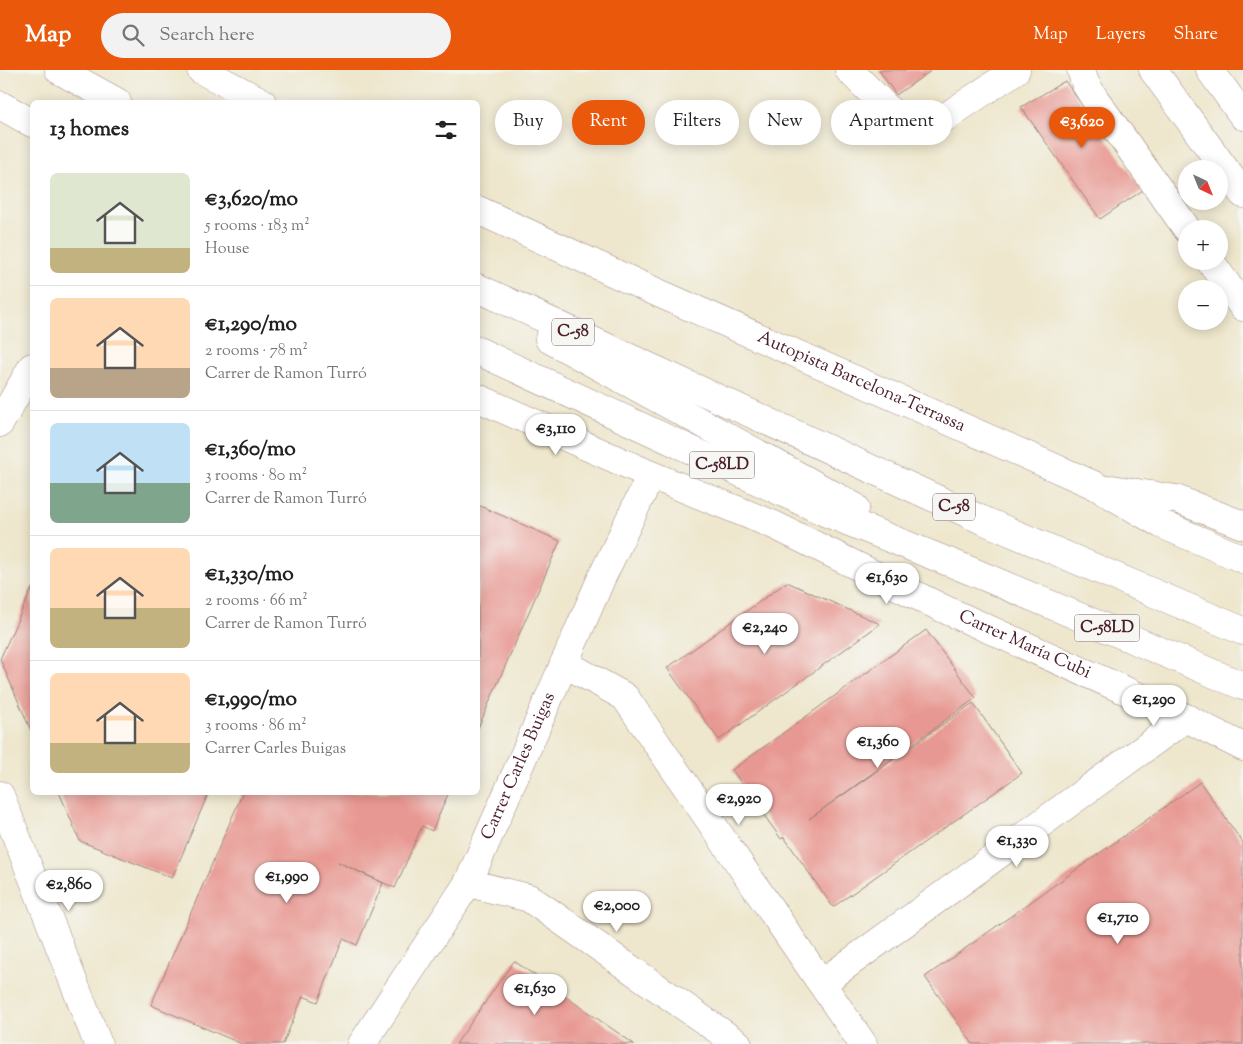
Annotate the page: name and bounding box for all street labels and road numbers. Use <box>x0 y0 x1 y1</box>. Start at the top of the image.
road number: C-58 <box>552 318 594 346</box>
street label: Autopista Barcelona-Terrassa <box>753 325 969 440</box>
road number: C-58LD <box>690 452 754 478</box>
road number: C-58 <box>933 494 975 521</box>
street label: Carrer María Cubi <box>954 604 1095 686</box>
road number: C-58LD <box>1074 614 1140 642</box>
street label: Carrer Carles Buigas <box>475 688 563 844</box>

